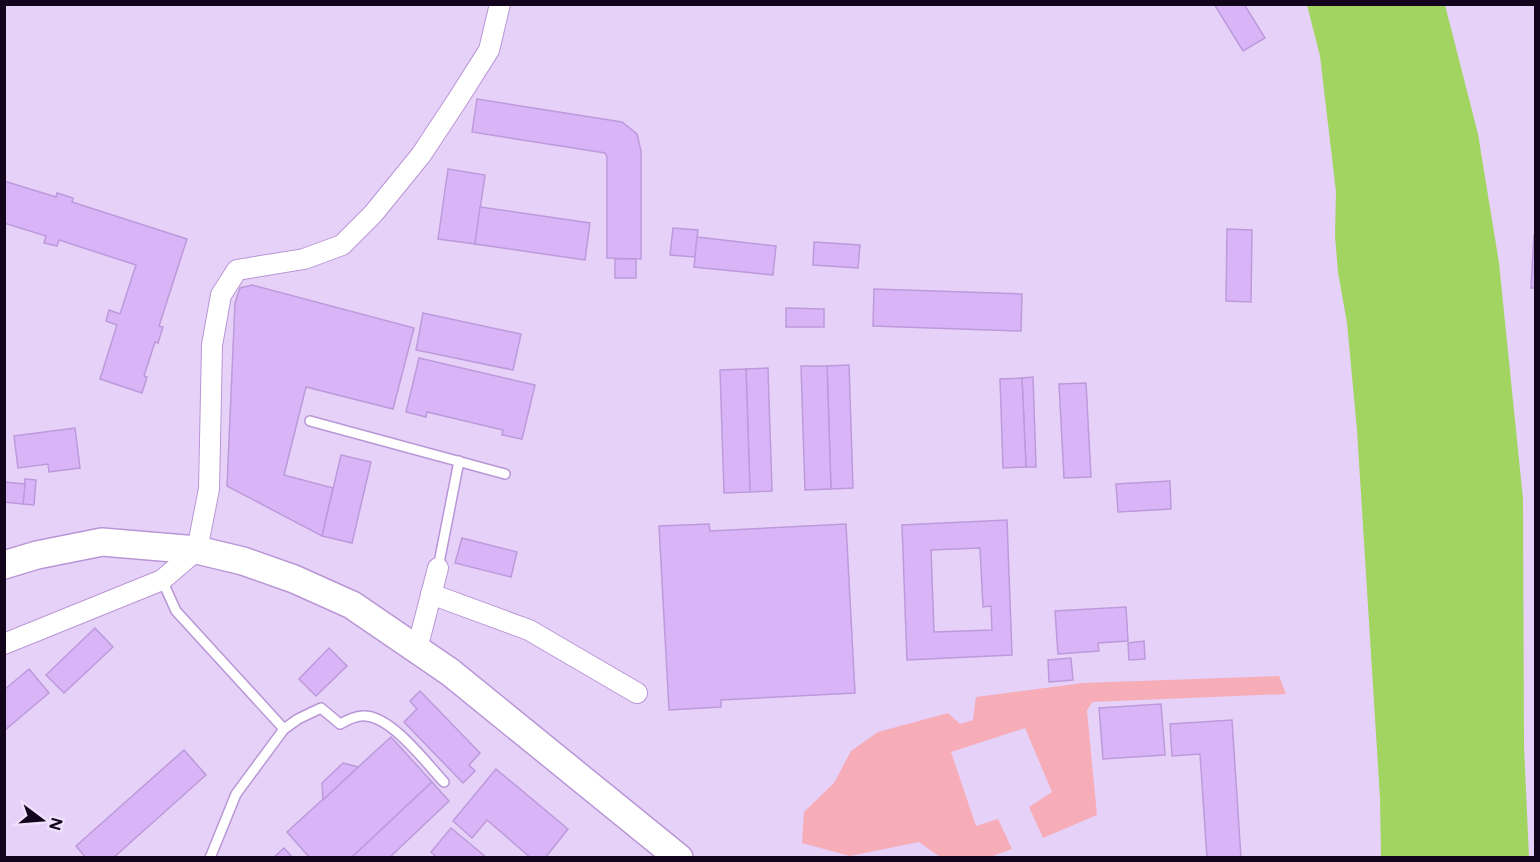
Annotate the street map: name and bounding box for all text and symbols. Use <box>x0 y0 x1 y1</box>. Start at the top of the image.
north arrow <box>12 790 72 850</box>
text: N <box>45 815 67 833</box>

